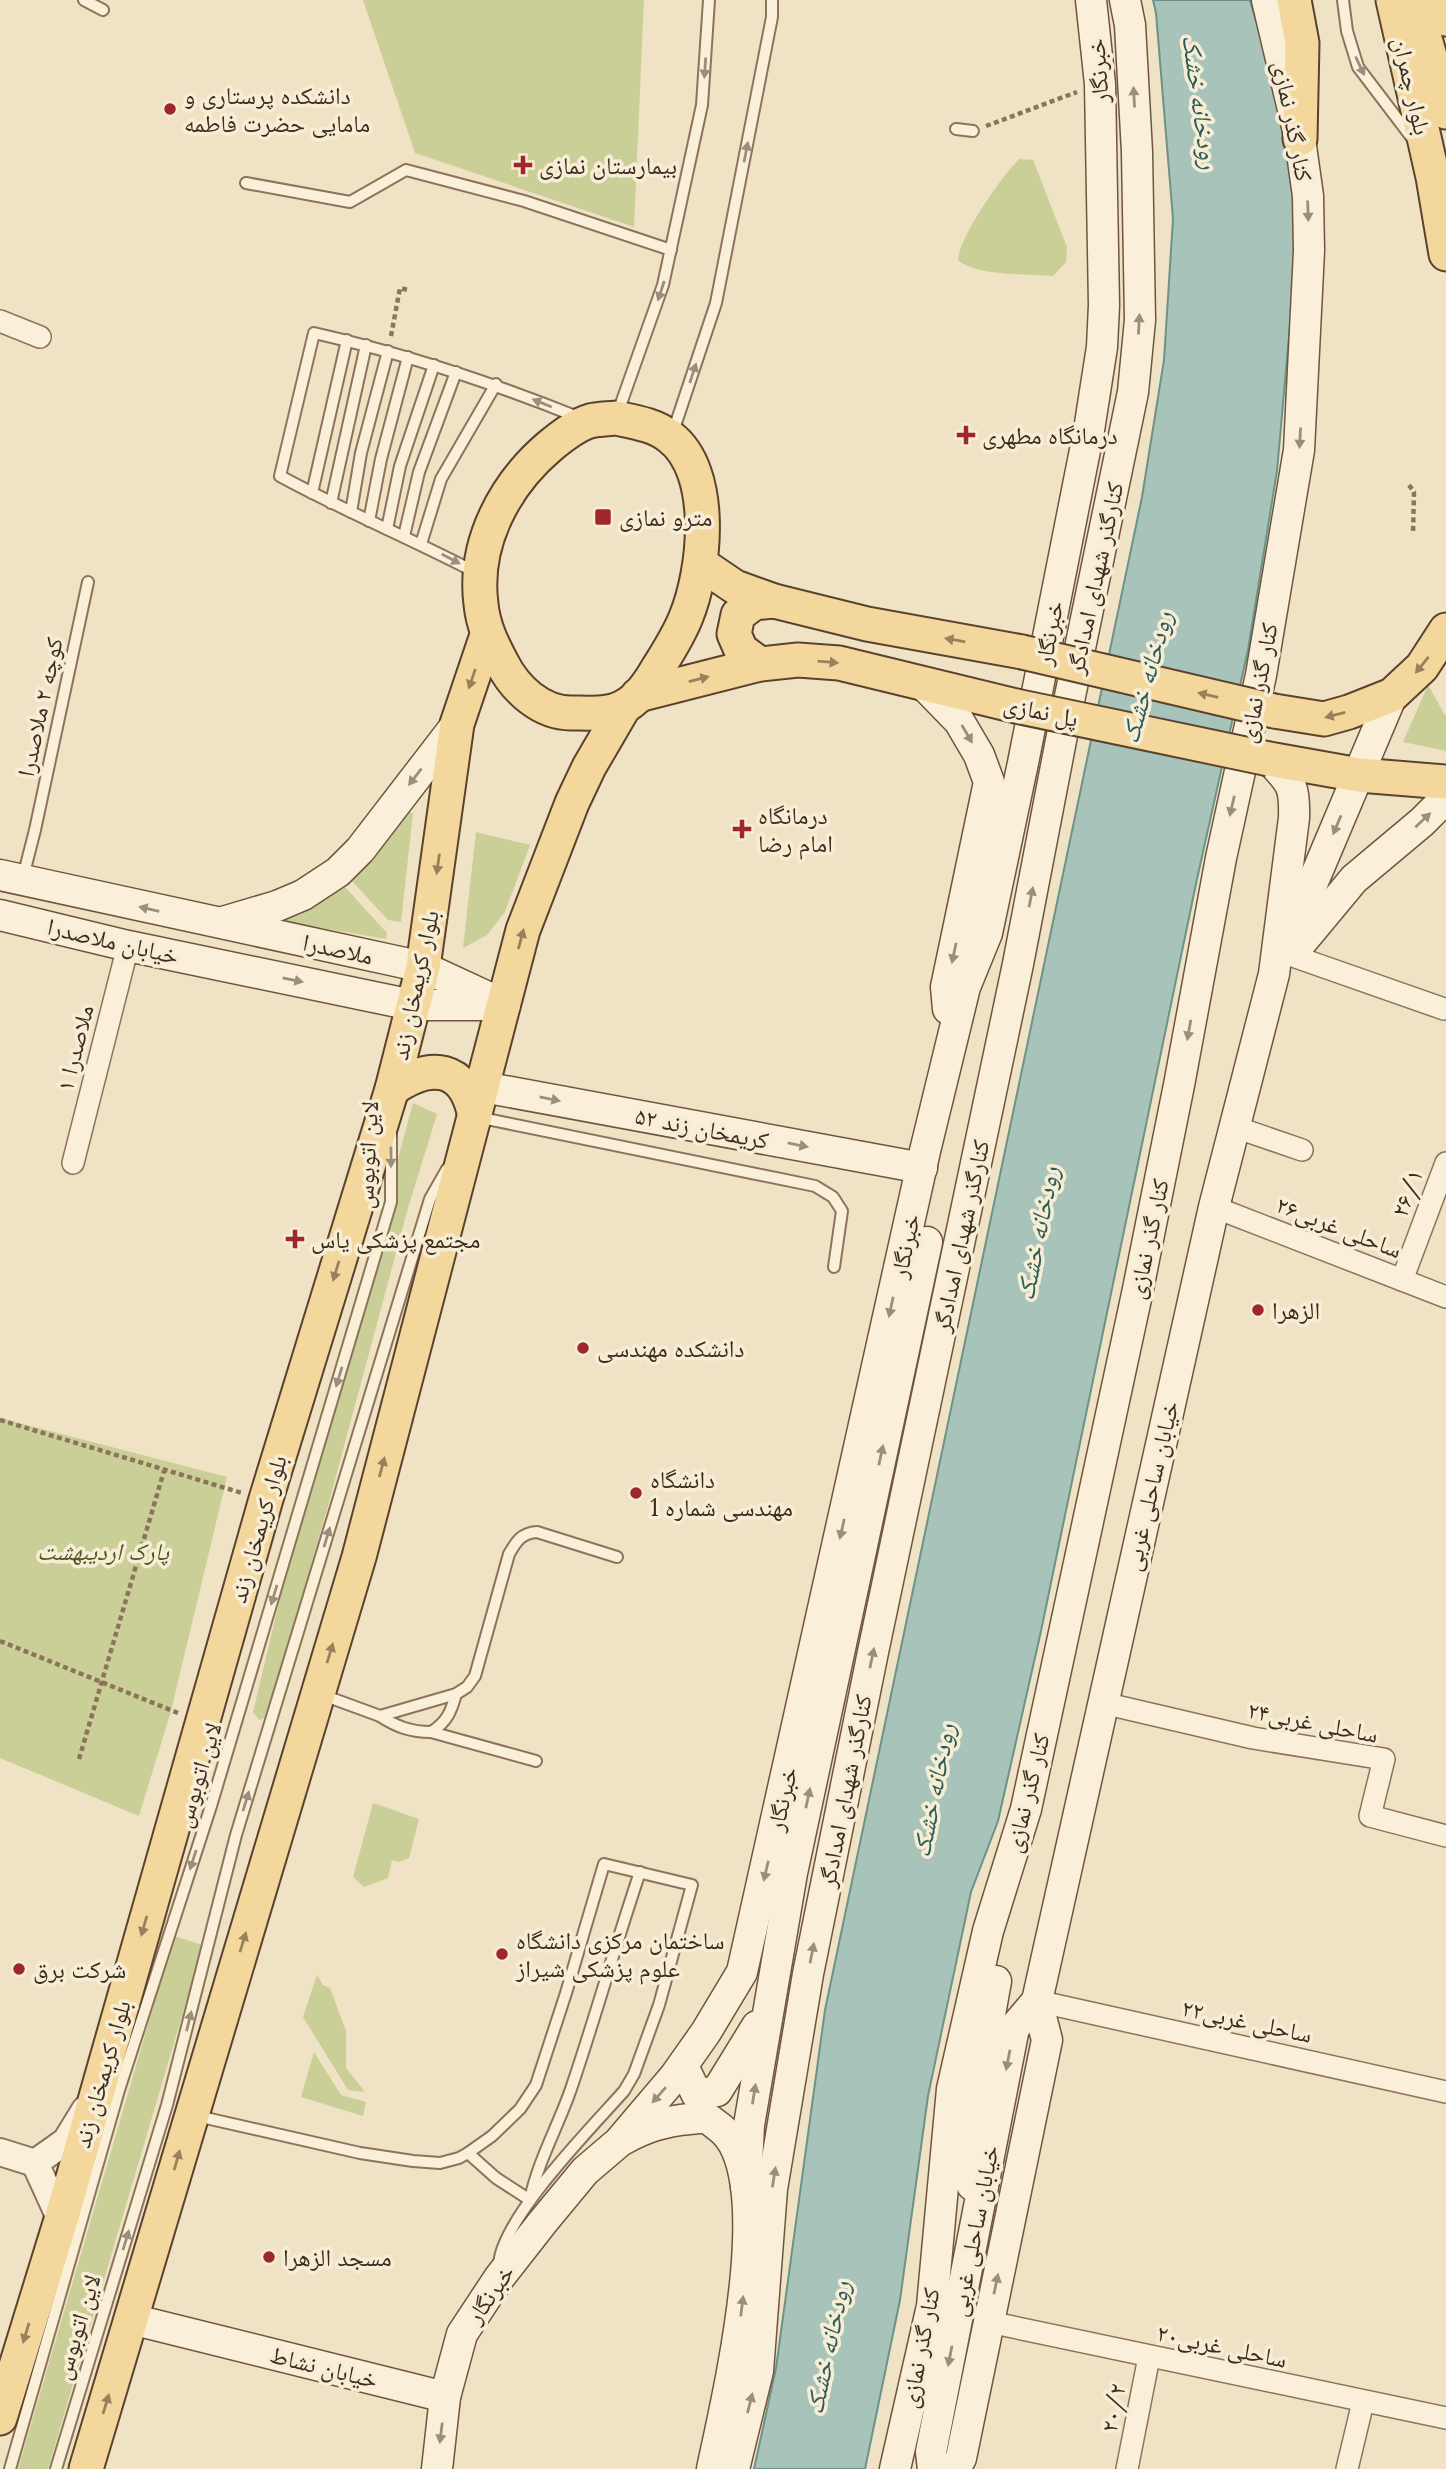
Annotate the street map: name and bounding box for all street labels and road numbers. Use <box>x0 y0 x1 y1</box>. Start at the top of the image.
street label: بلوار چمران <box>1386 34 1438 138</box>
street label: خبرنگار <box>1080 38 1116 105</box>
street label: کنار گذر نمازی <box>1266 58 1320 184</box>
street label: کنارگذر شهدای امدادگر <box>1059 479 1131 678</box>
street label: خبرنگار <box>1027 598 1070 669</box>
street label: کنار گذر نمازی <box>1231 620 1285 746</box>
street label: کوچه ۲ ملاصدرا <box>10 635 70 779</box>
street label: پل نمازی <box>1001 688 1081 734</box>
street label: بلوار کریمخان زند <box>384 907 446 1063</box>
street label: خیابان ملاصدرا <box>44 911 182 971</box>
street label: ملاصدرا <box>300 926 376 972</box>
street label: ۱ ملاصدرا <box>49 1002 101 1094</box>
street label: لاین اتوبوس <box>349 1100 385 1210</box>
street label: کریمخان زند ۵۲ <box>633 1100 771 1156</box>
street label: کنارگذر شهدای امدادگر <box>925 1137 997 1336</box>
street label: ۲۶/۱ <box>1384 1165 1430 1221</box>
street label: کنار گذر نمازی <box>1120 1176 1176 1302</box>
street label: ساحلی غربی۲۶ <box>1272 1189 1406 1265</box>
street label: خبرنگار <box>883 1211 927 1282</box>
street label: خیابان ساحلی غربی <box>1116 1398 1186 1574</box>
street label: بلوار کریمخان زند <box>222 1451 294 1607</box>
street label: کنارگذر شهدای امدادگر <box>811 1692 879 1891</box>
street label: ساحلی غربی۲۴ <box>1245 1694 1381 1750</box>
street label: لاین اتوبوس <box>167 1719 229 1831</box>
street label: کنار گذر نمازی <box>997 1730 1057 1856</box>
street label: خبرنگار <box>759 1764 804 1835</box>
street label: ساحلی غربی۲۲ <box>1179 1992 1315 2050</box>
street label: بلوار کریمخان زند <box>66 1996 138 2152</box>
street label: خیابان ساحلی غربی <box>942 2143 1006 2319</box>
street label: خبرنگار <box>458 2259 521 2330</box>
street label: لاین اتوبوس <box>46 2271 108 2383</box>
street label: کنار گذر نمازی <box>893 2285 947 2411</box>
street label: ساحلی غربی۲۰ <box>1154 2317 1290 2375</box>
street label: خیابان نشاط <box>267 2339 381 2395</box>
street label: ۲۰/۲ <box>1093 2381 1133 2435</box>

